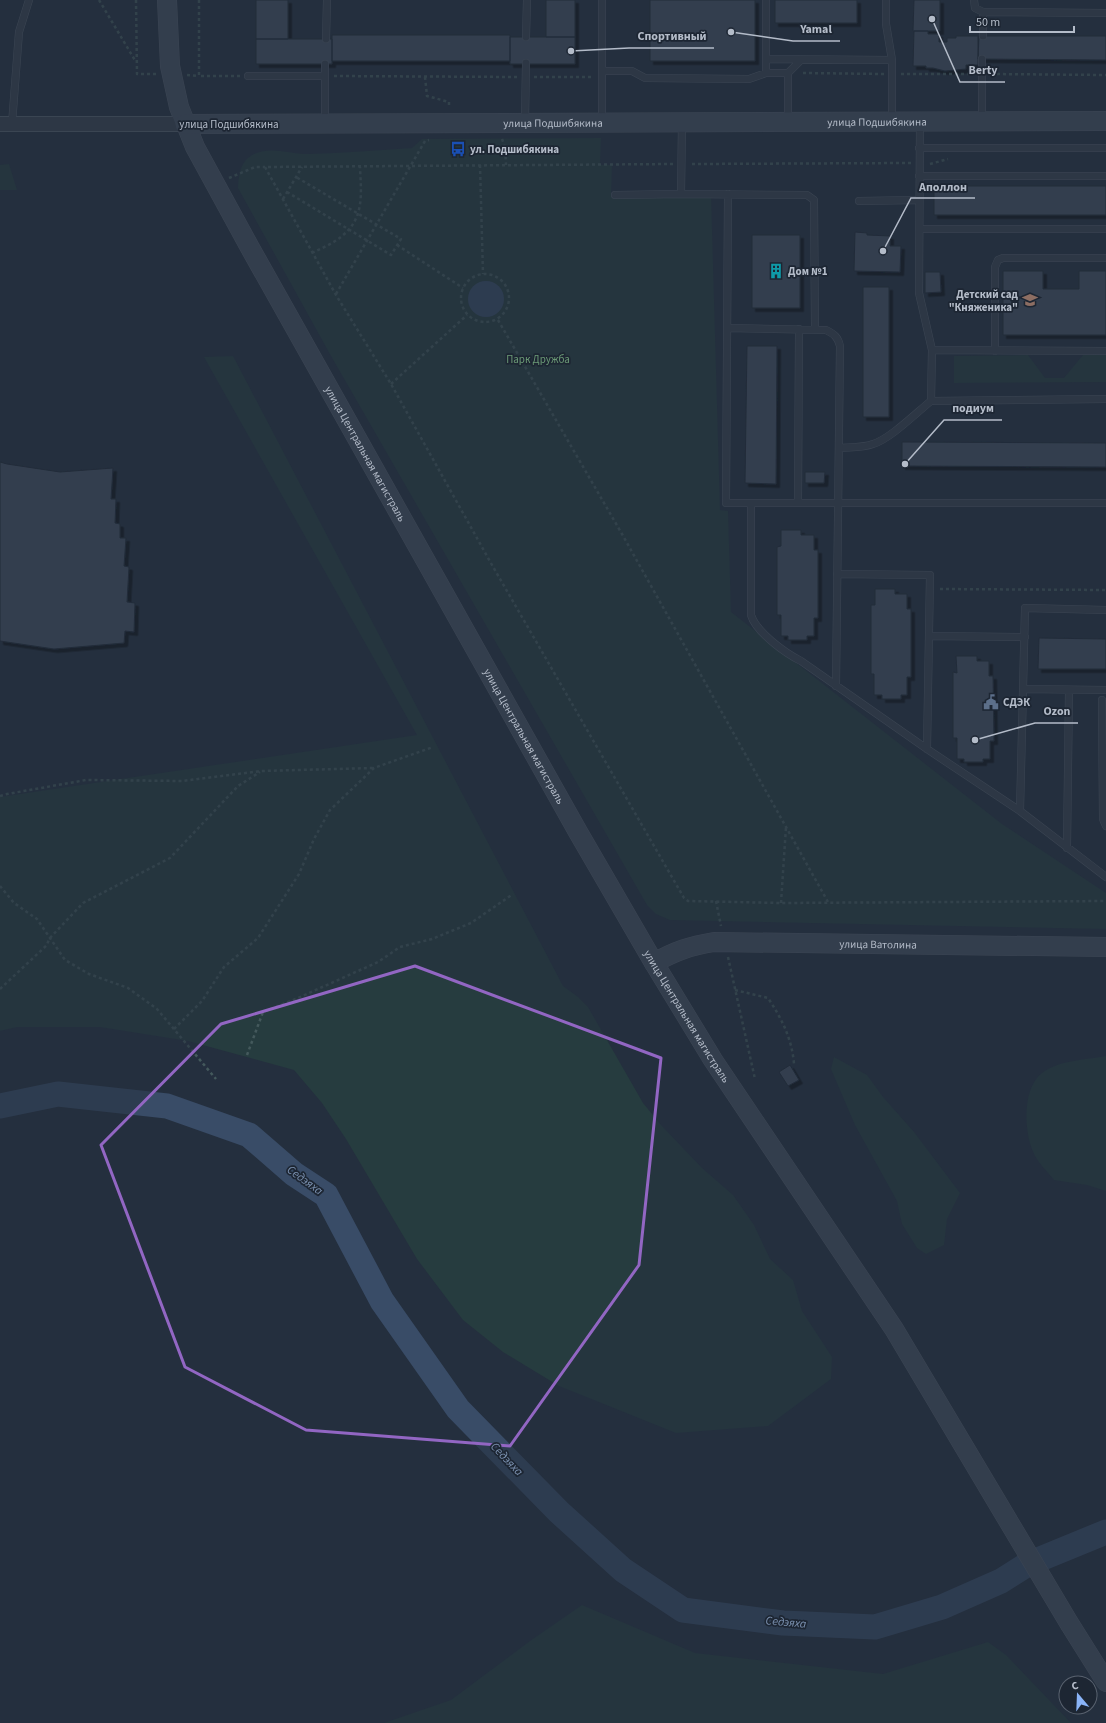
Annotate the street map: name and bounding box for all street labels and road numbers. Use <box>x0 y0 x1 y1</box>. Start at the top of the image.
street label: улица Подшибякина <box>827 115 927 130</box>
street label: улица Подшибякина <box>503 116 603 131</box>
street label: улица Подшибякина <box>179 117 279 132</box>
street label: улица Центральная магистраль <box>321 383 409 524</box>
street label: улица Центральная магистраль <box>480 666 568 807</box>
street label: улица Ватолина <box>839 937 917 953</box>
street label: улица Центральная магистраль <box>640 947 733 1086</box>

